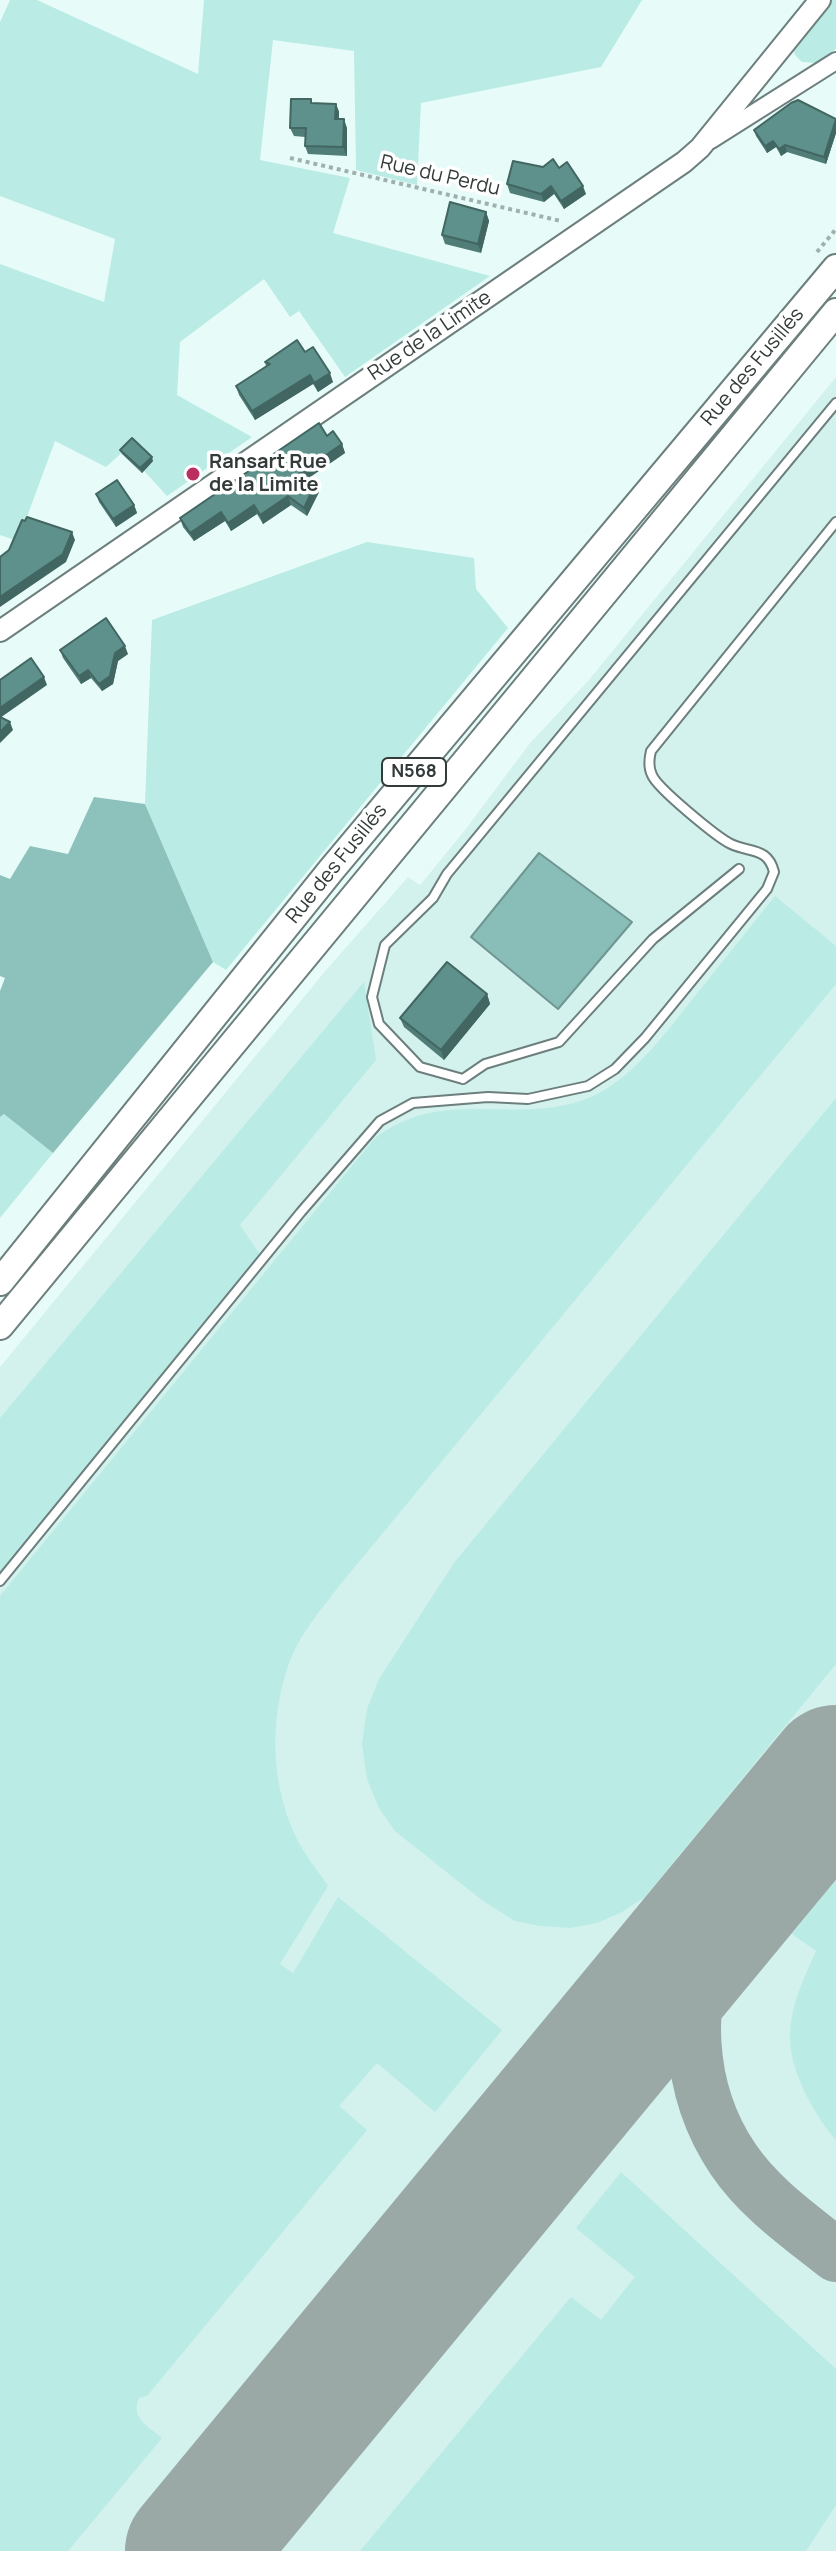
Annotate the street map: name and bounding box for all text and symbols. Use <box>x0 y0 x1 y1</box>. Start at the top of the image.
street label: Rue du Perdu <box>378 151 502 201</box>
street label: Rue de la Limite <box>364 286 496 386</box>
street label: Rue des Fusillés <box>697 303 809 431</box>
place label: Ransart Rue de la Limite <box>209 450 327 497</box>
marker: Ransart Rue de la Limite <box>184 465 202 483</box>
road number: N568 <box>382 758 446 786</box>
street label: Rue des Fusillés <box>281 799 393 929</box>

